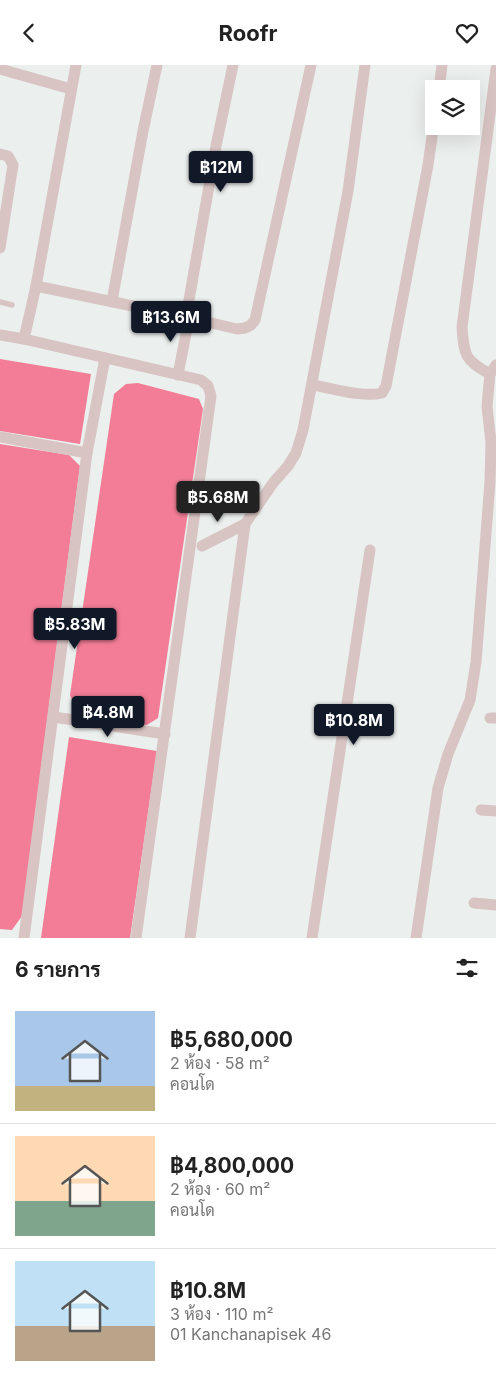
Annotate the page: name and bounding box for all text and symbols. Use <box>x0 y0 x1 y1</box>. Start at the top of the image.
icon: back <box>15 19 43 47</box>
icon: heart <box>453 19 481 47</box>
text: Roofr <box>219 20 277 46</box>
map controls <box>425 80 480 135</box>
button: layers <box>425 80 480 135</box>
pin: ฿12M <box>191 151 251 193</box>
text: ฿12M <box>200 157 242 177</box>
pin: ฿13.6M <box>130 301 212 343</box>
text: ฿13.6M <box>142 307 200 327</box>
pin: ฿5.68M <box>177 481 259 523</box>
text: ฿5.68M <box>187 487 249 507</box>
pin: ฿5.83M <box>34 607 116 650</box>
text: ฿5.83M <box>45 614 105 634</box>
pin: ฿4.8M <box>73 695 143 738</box>
text: ฿4.8M <box>82 702 134 722</box>
pin: ฿10.8M <box>313 703 395 746</box>
text: ฿10.8M <box>325 710 383 730</box>
icon: filters <box>453 954 481 982</box>
text: 6 รายการ <box>15 957 101 982</box>
text: ฿5,680,000 <box>170 1027 293 1052</box>
icon: home <box>55 1031 115 1091</box>
text: 2 ห้อง · 58 m² <box>170 1053 270 1073</box>
text: คอนโด <box>170 1074 215 1094</box>
text: ฿4,800,000 <box>170 1153 294 1178</box>
icon: home <box>55 1156 115 1216</box>
text: 2 ห้อง · 60 m² <box>170 1179 270 1199</box>
text: คอนโด <box>170 1200 215 1220</box>
text: ฿10.8M <box>170 1278 246 1303</box>
icon: home <box>55 1281 115 1341</box>
text: 3 ห้อง · 110 m² <box>170 1304 274 1324</box>
text: 01 Kanchanapisek 46 <box>170 1324 331 1344</box>

